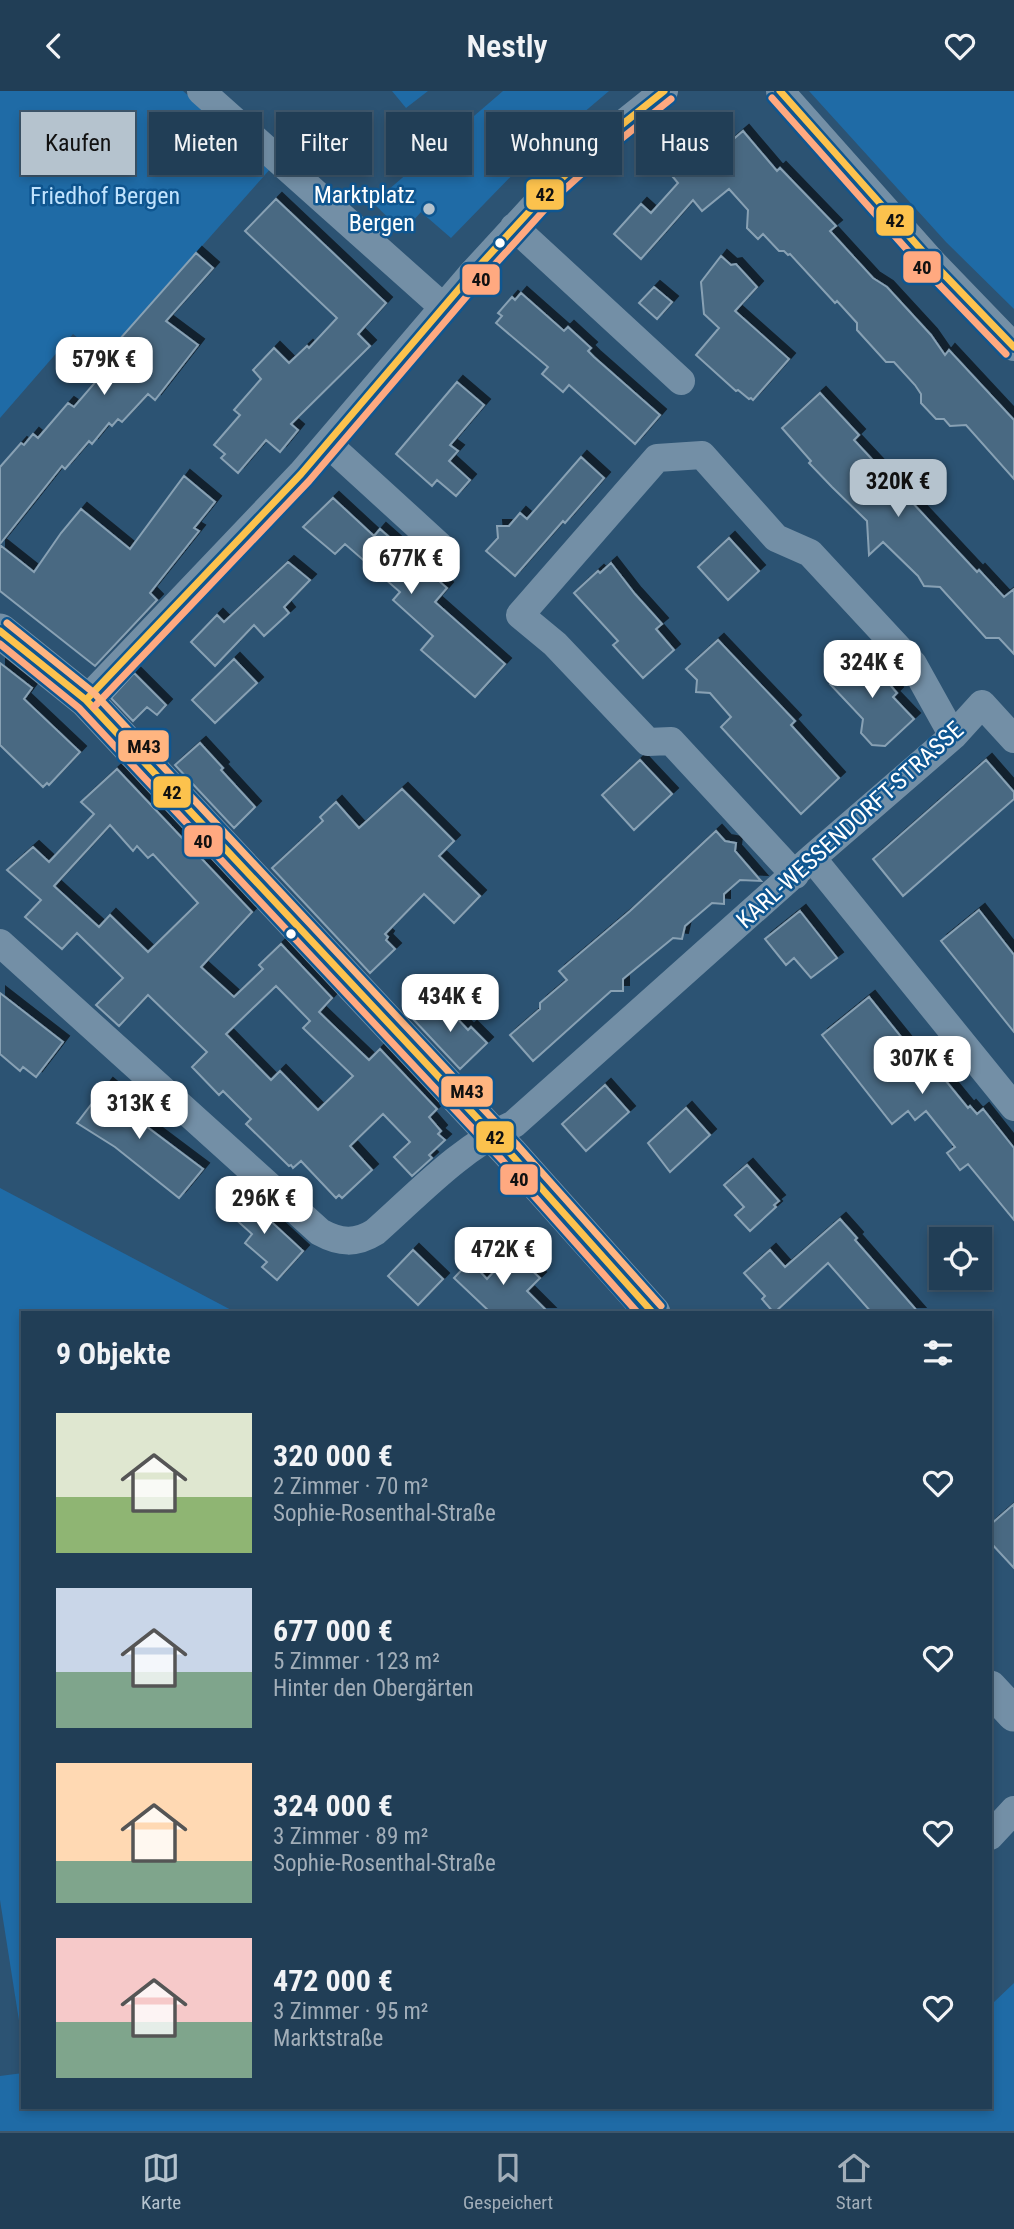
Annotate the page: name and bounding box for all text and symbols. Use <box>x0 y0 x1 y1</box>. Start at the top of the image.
icon: back <box>35 27 73 65</box>
text: Nestly <box>466 27 548 65</box>
icon: heart <box>941 27 979 65</box>
chip: Kaufen <box>21 112 135 175</box>
chip: Mieten <box>149 112 262 175</box>
chip: Filter <box>276 112 372 175</box>
chip: Neu <box>386 112 472 175</box>
chip: Wohnung <box>486 112 622 175</box>
chip: Haus <box>636 112 733 175</box>
line badge: 42 <box>525 178 565 211</box>
place label: Marktplatz Bergen <box>314 181 415 237</box>
park label: Friedhof Bergen <box>30 182 180 210</box>
text: 42 <box>535 183 555 206</box>
marker: Marktplatz Bergen <box>421 201 437 217</box>
line badge: 42 <box>875 204 915 237</box>
text: 42 <box>885 209 905 232</box>
unlabelled marker <box>493 236 507 250</box>
line badge: 40 <box>902 250 942 284</box>
text: 40 <box>912 256 932 279</box>
line badge: 40 <box>461 263 501 296</box>
text: 40 <box>471 268 491 291</box>
pin: 579K € <box>47 337 161 397</box>
text: 579K € <box>72 346 136 373</box>
pin: 320K € <box>841 459 955 519</box>
text: 320K € <box>866 468 930 495</box>
pin: 677K € <box>354 537 468 596</box>
text: 677K € <box>379 545 443 572</box>
pin: 324K € <box>815 641 929 700</box>
text: 324K € <box>840 649 904 676</box>
street label: KARL-WESSENDORFT-STRASSE <box>731 716 969 934</box>
line badge: M43 <box>117 729 170 763</box>
text: M43 <box>127 735 161 758</box>
line badge: 42 <box>152 775 192 809</box>
text: 42 <box>162 781 182 804</box>
line badge: 40 <box>183 824 224 858</box>
text: 40 <box>193 830 213 853</box>
unlabelled marker <box>284 927 298 941</box>
pin: 434K € <box>393 975 507 1034</box>
text: 434K € <box>418 983 482 1010</box>
pin: 307K € <box>865 1037 979 1096</box>
text: 307K € <box>890 1045 954 1072</box>
line badge: M43 <box>440 1075 494 1108</box>
text: M43 <box>450 1080 484 1103</box>
pin: 313K € <box>82 1081 196 1141</box>
text: 313K € <box>107 1090 171 1117</box>
line badge: 42 <box>475 1120 515 1154</box>
text: 42 <box>485 1126 505 1149</box>
line badge: 40 <box>499 1163 539 1196</box>
text: 40 <box>509 1168 529 1191</box>
pin: 296K € <box>207 1177 321 1236</box>
text: 296K € <box>232 1185 296 1212</box>
pin: 472K € <box>446 1227 560 1287</box>
map controls <box>929 1227 992 1290</box>
button: locate <box>929 1227 992 1290</box>
text: 472K € <box>471 1236 535 1263</box>
icon: filters <box>919 1334 957 1372</box>
text: 9 Objekte <box>56 1336 171 1371</box>
text: 320 000 € <box>273 1438 393 1473</box>
icon: home <box>112 1441 196 1525</box>
icon: heart <box>919 1464 957 1502</box>
text: 2 Zimmer · 70 m² <box>273 1473 428 1500</box>
text: Sophie-Rosenthal-Straße <box>273 1500 496 1527</box>
text: 677 000 € <box>273 1613 393 1648</box>
icon: home <box>112 1616 196 1700</box>
icon: heart <box>919 1639 957 1677</box>
text: 5 Zimmer · 123 m² <box>273 1648 440 1675</box>
text: Hinter den Obergärten <box>273 1675 474 1702</box>
text: 324 000 € <box>273 1788 393 1823</box>
icon: home <box>112 1791 196 1875</box>
icon: heart <box>919 1814 957 1852</box>
text: 3 Zimmer · 89 m² <box>273 1823 428 1850</box>
text: Sophie-Rosenthal-Straße <box>273 1850 496 1877</box>
text: 472 000 € <box>273 1963 393 1998</box>
icon: home <box>112 1966 196 2050</box>
icon: heart <box>919 1989 957 2027</box>
text: 3 Zimmer · 95 m² <box>273 1998 428 2025</box>
text: Marktstraße <box>273 2025 383 2052</box>
tab: Karte <box>141 2149 181 2214</box>
tab: Gespeichert <box>463 2149 553 2214</box>
tab: Start <box>835 2149 873 2214</box>

